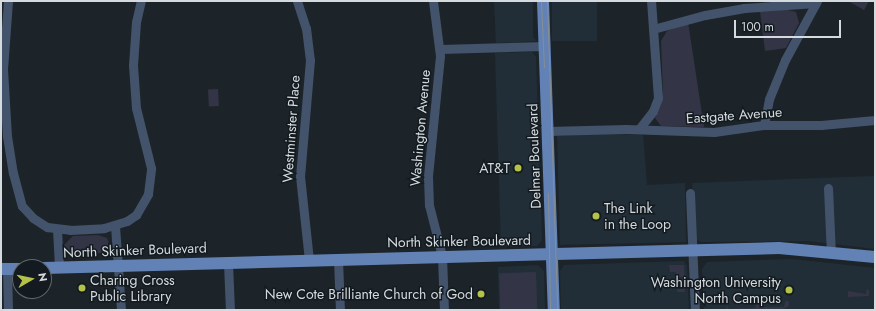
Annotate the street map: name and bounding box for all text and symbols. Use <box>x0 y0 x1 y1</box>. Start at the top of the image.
scale bar <box>736 12 843 38</box>
text: 100 m <box>741 18 774 36</box>
street label: Washington Avenue <box>407 69 433 187</box>
street label: Westminster Place <box>279 75 303 183</box>
street label: Delmar Boulevard <box>524 103 544 209</box>
street label: Eastgate Avenue <box>685 103 783 127</box>
place label: AT&T <box>479 160 510 176</box>
marker: AT&T <box>513 163 523 173</box>
place label: The Link in the Loop <box>604 200 671 232</box>
marker: The Link in the Loop <box>591 211 601 221</box>
street label: North Skinker Boulevard <box>387 231 531 251</box>
street label: North Skinker Boulevard <box>63 239 207 261</box>
north arrow <box>12 259 52 299</box>
text: N <box>34 272 51 283</box>
place label: Charing Cross Public Library <box>90 272 175 304</box>
place label: Washington University North Campus <box>651 274 781 306</box>
marker: Charing Cross Public Library <box>77 283 87 293</box>
marker: Washington University North Campus <box>784 285 794 295</box>
place label: New Cote Brilliante Church of God <box>265 286 473 302</box>
marker: New Cote Brilliante Church of God <box>476 289 486 299</box>

